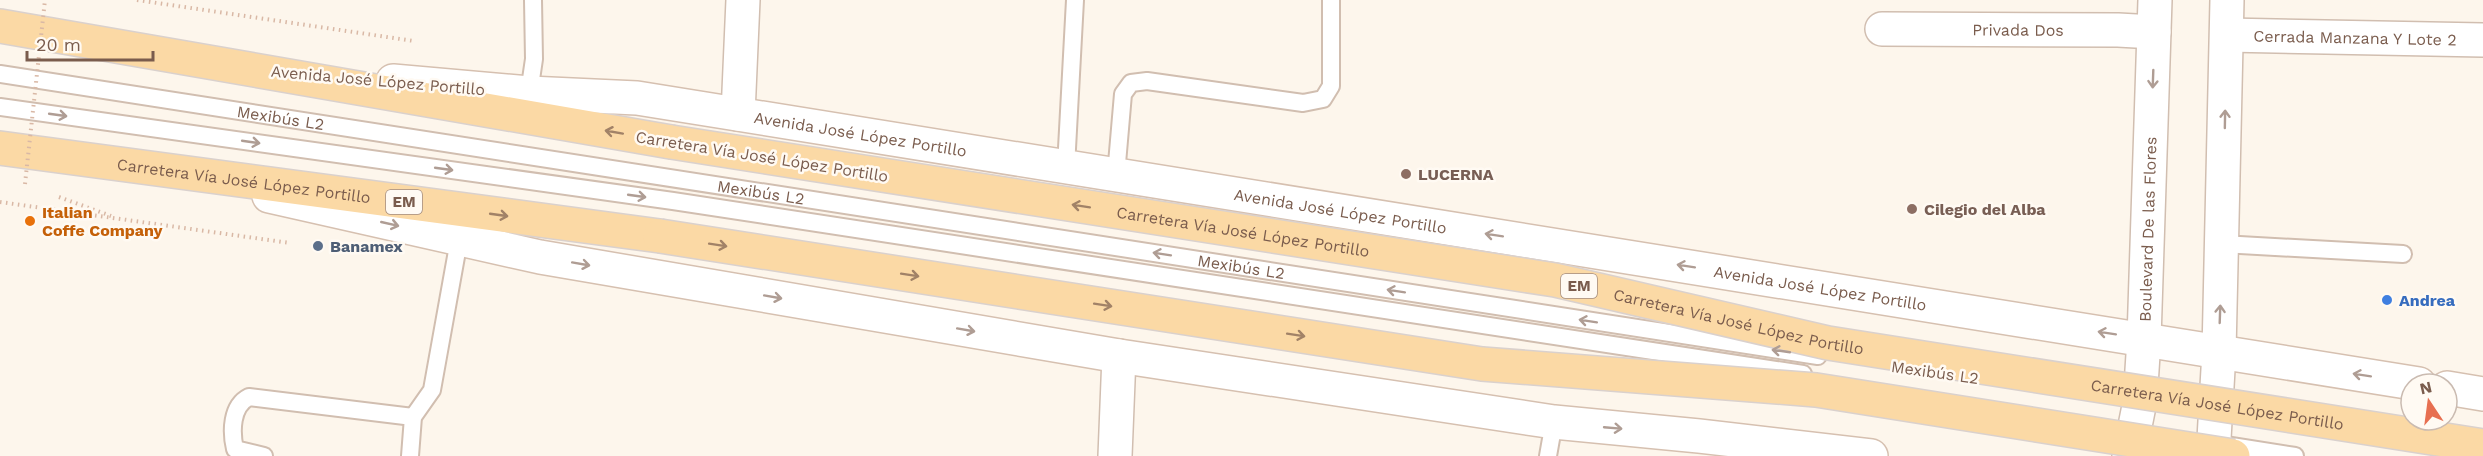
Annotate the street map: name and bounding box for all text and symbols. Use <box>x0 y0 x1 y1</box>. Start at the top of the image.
street label: Privada Dos <box>1972 20 2064 40</box>
scale bar <box>27 24 153 62</box>
street label: Cerrada Manzana Y Lote 2 <box>2253 27 2457 49</box>
text: 20 m <box>36 34 81 55</box>
street label: Avenida José López Portillo <box>270 62 486 99</box>
one-way arrow <box>2147 69 2158 89</box>
street label: Mexibús L2 <box>236 102 326 134</box>
street label: Avenida José López Portillo <box>753 108 968 161</box>
one-way arrow <box>48 109 67 120</box>
one-way arrow <box>2219 109 2231 129</box>
one-way arrow <box>604 126 624 137</box>
street label: Carretera Vía José López Portillo <box>634 127 890 186</box>
one-way arrow <box>241 136 260 147</box>
street label: Boulevard De las Flores <box>2136 136 2161 322</box>
street label: Carretera Vía José López Portillo <box>116 155 372 207</box>
one-way arrow <box>434 163 454 174</box>
place label: LUCERNA <box>1418 165 1494 184</box>
marker: LUCERNA <box>1399 167 1413 181</box>
street label: Mexibús L2 <box>716 176 806 209</box>
street label: Avenida José López Portillo <box>1233 185 1448 238</box>
road number: EM <box>386 190 422 214</box>
one-way arrow <box>627 190 647 201</box>
one-way arrow <box>1071 200 1091 211</box>
place label: Cilegio del Alba <box>1924 200 2046 219</box>
marker: Cilegio del Alba <box>1905 202 1919 216</box>
place label: Italian Coffe Company <box>42 203 164 240</box>
street label: Carretera Vía José López Portillo <box>1115 203 1371 261</box>
one-way arrow <box>488 210 508 221</box>
marker: Italian Coffe Company <box>23 214 37 228</box>
one-way arrow <box>381 219 400 231</box>
one-way arrow <box>1484 230 1504 241</box>
place label: Banamex <box>330 237 403 256</box>
marker: Banamex <box>311 239 325 253</box>
one-way arrow <box>707 240 727 251</box>
one-way arrow <box>1152 248 1172 259</box>
street label: Mexibús L2 <box>1196 251 1286 283</box>
one-way arrow <box>571 259 590 270</box>
one-way arrow <box>1677 260 1697 271</box>
street label: Avenida José López Portillo <box>1712 262 1928 315</box>
one-way arrow <box>900 270 920 281</box>
road number: EM <box>1561 274 1597 298</box>
one-way arrow <box>1386 285 1406 296</box>
street label: Carretera Vía José López Portillo <box>1612 285 1865 358</box>
place label: Andrea <box>2399 291 2456 310</box>
one-way arrow <box>763 292 783 303</box>
marker: Andrea <box>2380 293 2394 307</box>
one-way arrow <box>1093 299 1112 310</box>
one-way arrow <box>2215 304 2226 324</box>
one-way arrow <box>1579 316 1599 327</box>
one-way arrow <box>955 325 975 336</box>
one-way arrow <box>2098 328 2117 339</box>
one-way arrow <box>1285 329 1305 340</box>
one-way arrow <box>1772 345 1792 356</box>
street label: Mexibús L2 <box>1890 357 1980 388</box>
one-way arrow <box>2352 369 2372 380</box>
north arrow <box>2399 372 2459 432</box>
street label: Carretera Vía José López Portillo <box>2089 375 2345 434</box>
text: N <box>2418 377 2434 398</box>
one-way arrow <box>1602 423 1622 434</box>

